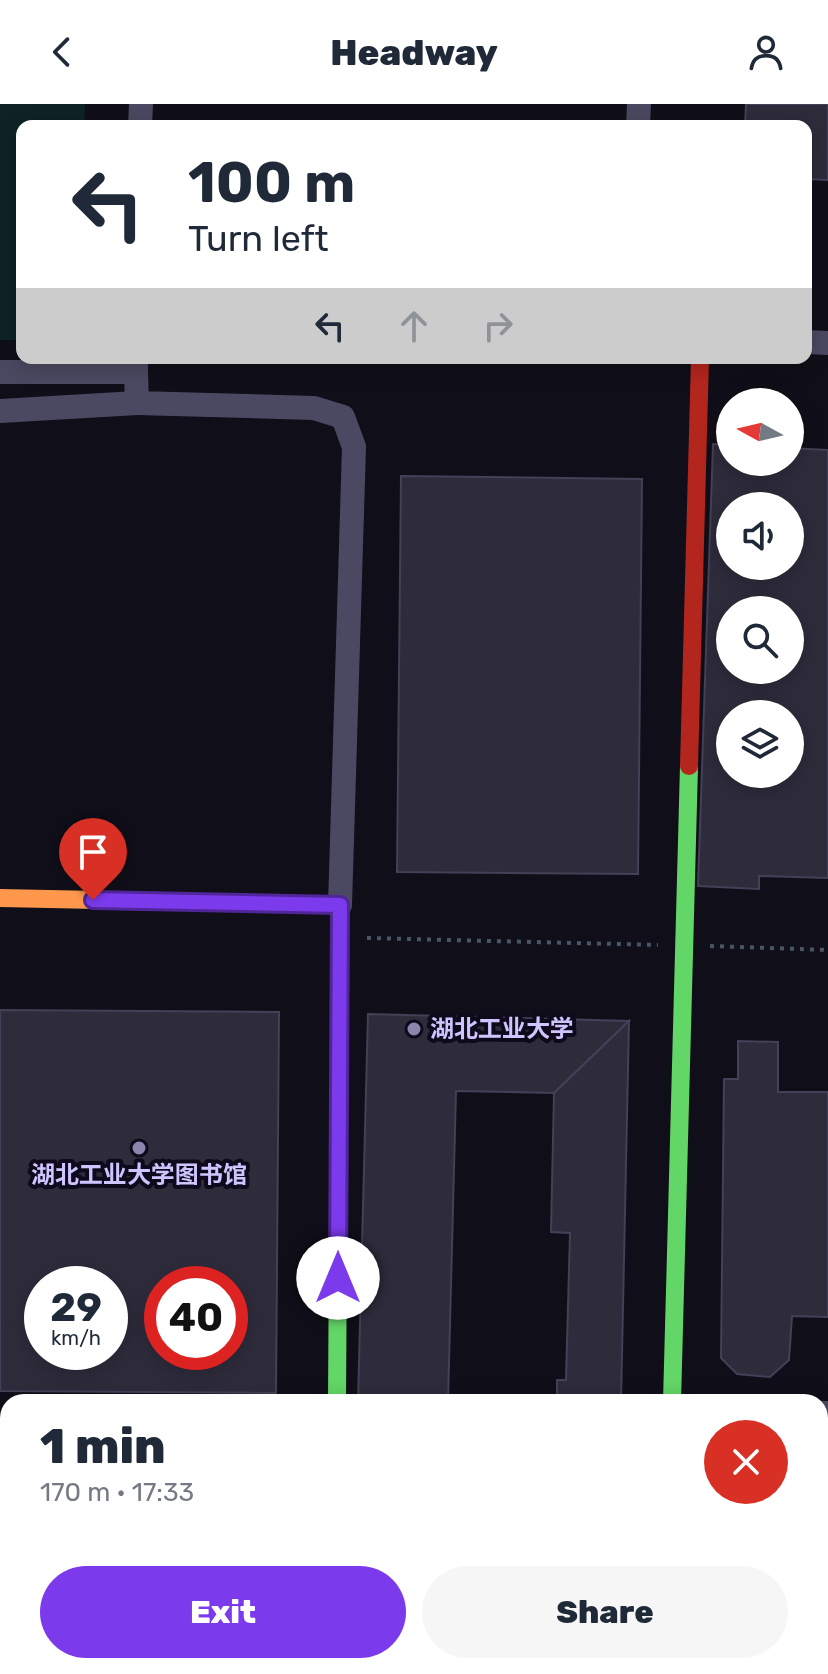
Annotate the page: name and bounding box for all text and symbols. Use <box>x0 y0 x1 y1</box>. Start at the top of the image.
icon: back <box>40 30 84 74</box>
icon: person <box>744 30 788 74</box>
text: Headway <box>330 31 498 74</box>
text: 100 m <box>188 150 355 216</box>
icon: left <box>56 152 160 256</box>
text: Turn left <box>188 217 329 260</box>
icon: left <box>308 304 352 348</box>
icon: ahead <box>392 304 436 348</box>
icon: right <box>476 304 520 348</box>
north arrow <box>716 388 804 476</box>
map controls <box>716 388 804 788</box>
button: sound <box>716 492 804 580</box>
button: search <box>716 596 804 684</box>
button: layers <box>716 700 804 788</box>
pin <box>59 818 127 900</box>
icon: arrive <box>71 830 115 874</box>
place label: 湖北工业大学 <box>430 1015 574 1043</box>
marker: 湖北工业大学 <box>405 1020 423 1038</box>
marker: 湖北工业大学图书馆 <box>130 1139 148 1157</box>
place label: 湖北工业大学图书馆 <box>31 1161 247 1189</box>
position arrow <box>296 1236 380 1320</box>
speed limit sign: 40 <box>144 1266 248 1370</box>
text: 29 <box>50 1284 102 1331</box>
text: km/h <box>51 1326 101 1350</box>
text: 1 min <box>40 1418 166 1475</box>
button: close <box>704 1420 788 1504</box>
text: 170 m · 17:33 <box>40 1477 194 1508</box>
button: Exit <box>40 1566 406 1658</box>
button: Share <box>422 1566 788 1658</box>

